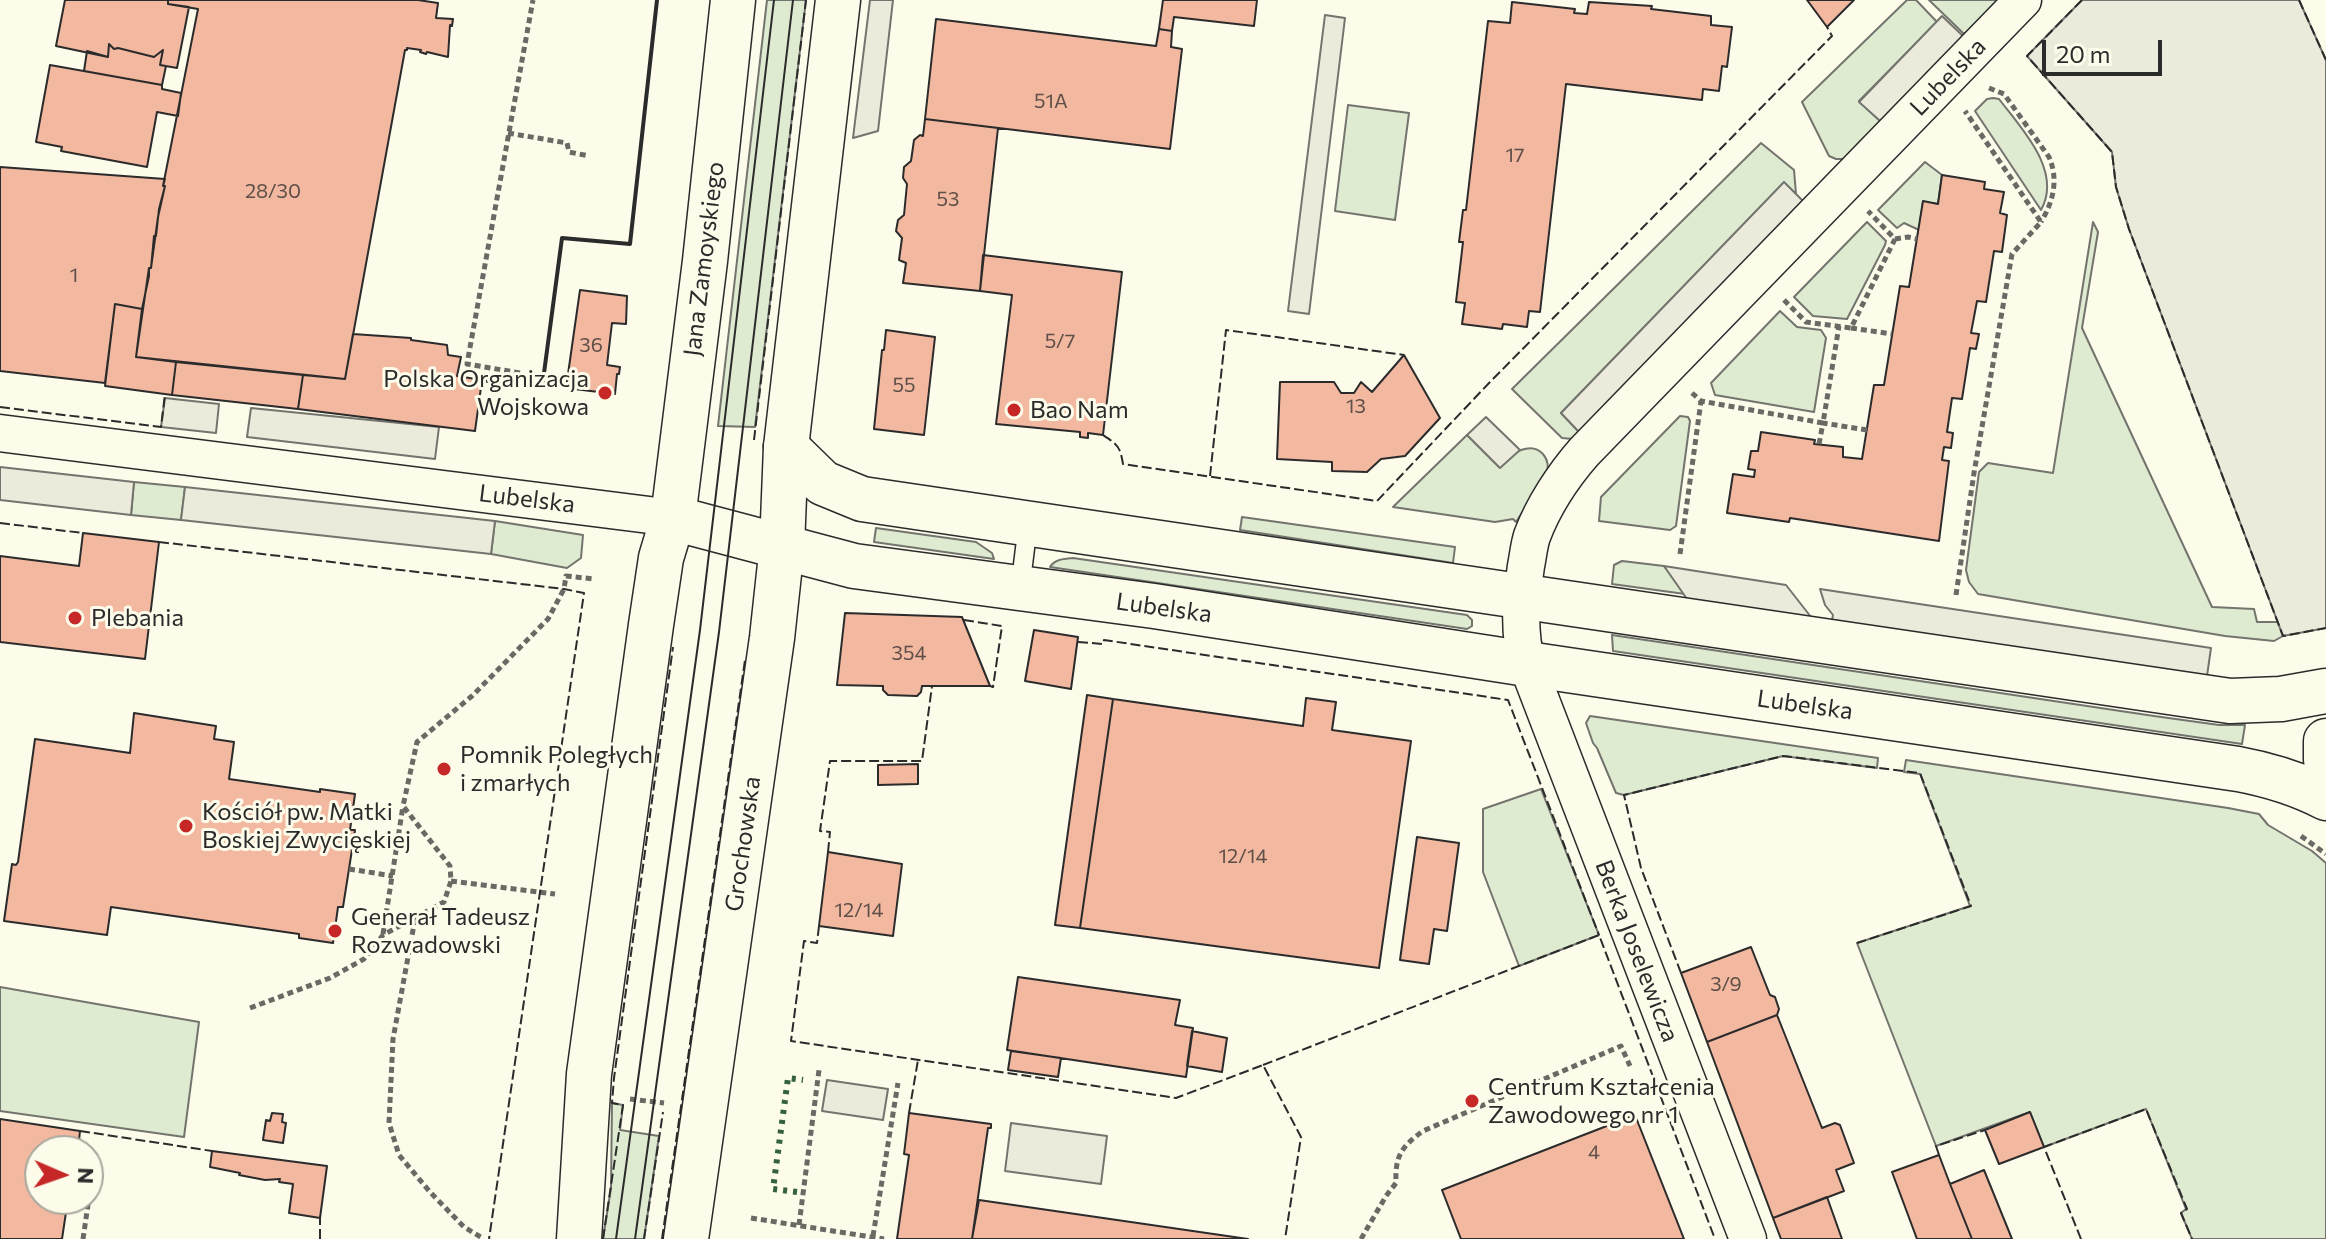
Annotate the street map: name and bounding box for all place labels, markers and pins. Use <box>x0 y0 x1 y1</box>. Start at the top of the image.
place label: Polska Organizacja Wojskowa <box>383 365 589 421</box>
marker: Polska Organizacja Wojskowa <box>596 384 614 402</box>
place label: Bao Nam <box>1030 396 1129 424</box>
marker: Bao Nam <box>1005 401 1023 419</box>
place label: Plebania <box>91 604 184 632</box>
marker: Plebania <box>66 609 84 627</box>
place label: Pomnik Poległych i zmarłych <box>460 741 653 797</box>
marker: Pomnik Poległych i zmarłych <box>435 760 453 778</box>
place label: Kościół pw. Matki Boskiej Zwycięskiej <box>202 798 411 854</box>
marker: Kościół pw. Matki Boskiej Zwycięskiej <box>177 817 195 835</box>
place label: Generał Tadeusz Rozwadowski <box>351 903 530 959</box>
marker: Generał Tadeusz Rozwadowski <box>326 922 344 940</box>
place label: Centrum Kształcenia Zawodowego nr 1 <box>1488 1073 1715 1129</box>
marker: Centrum Kształcenia Zawodowego nr 1 <box>1463 1092 1481 1110</box>

